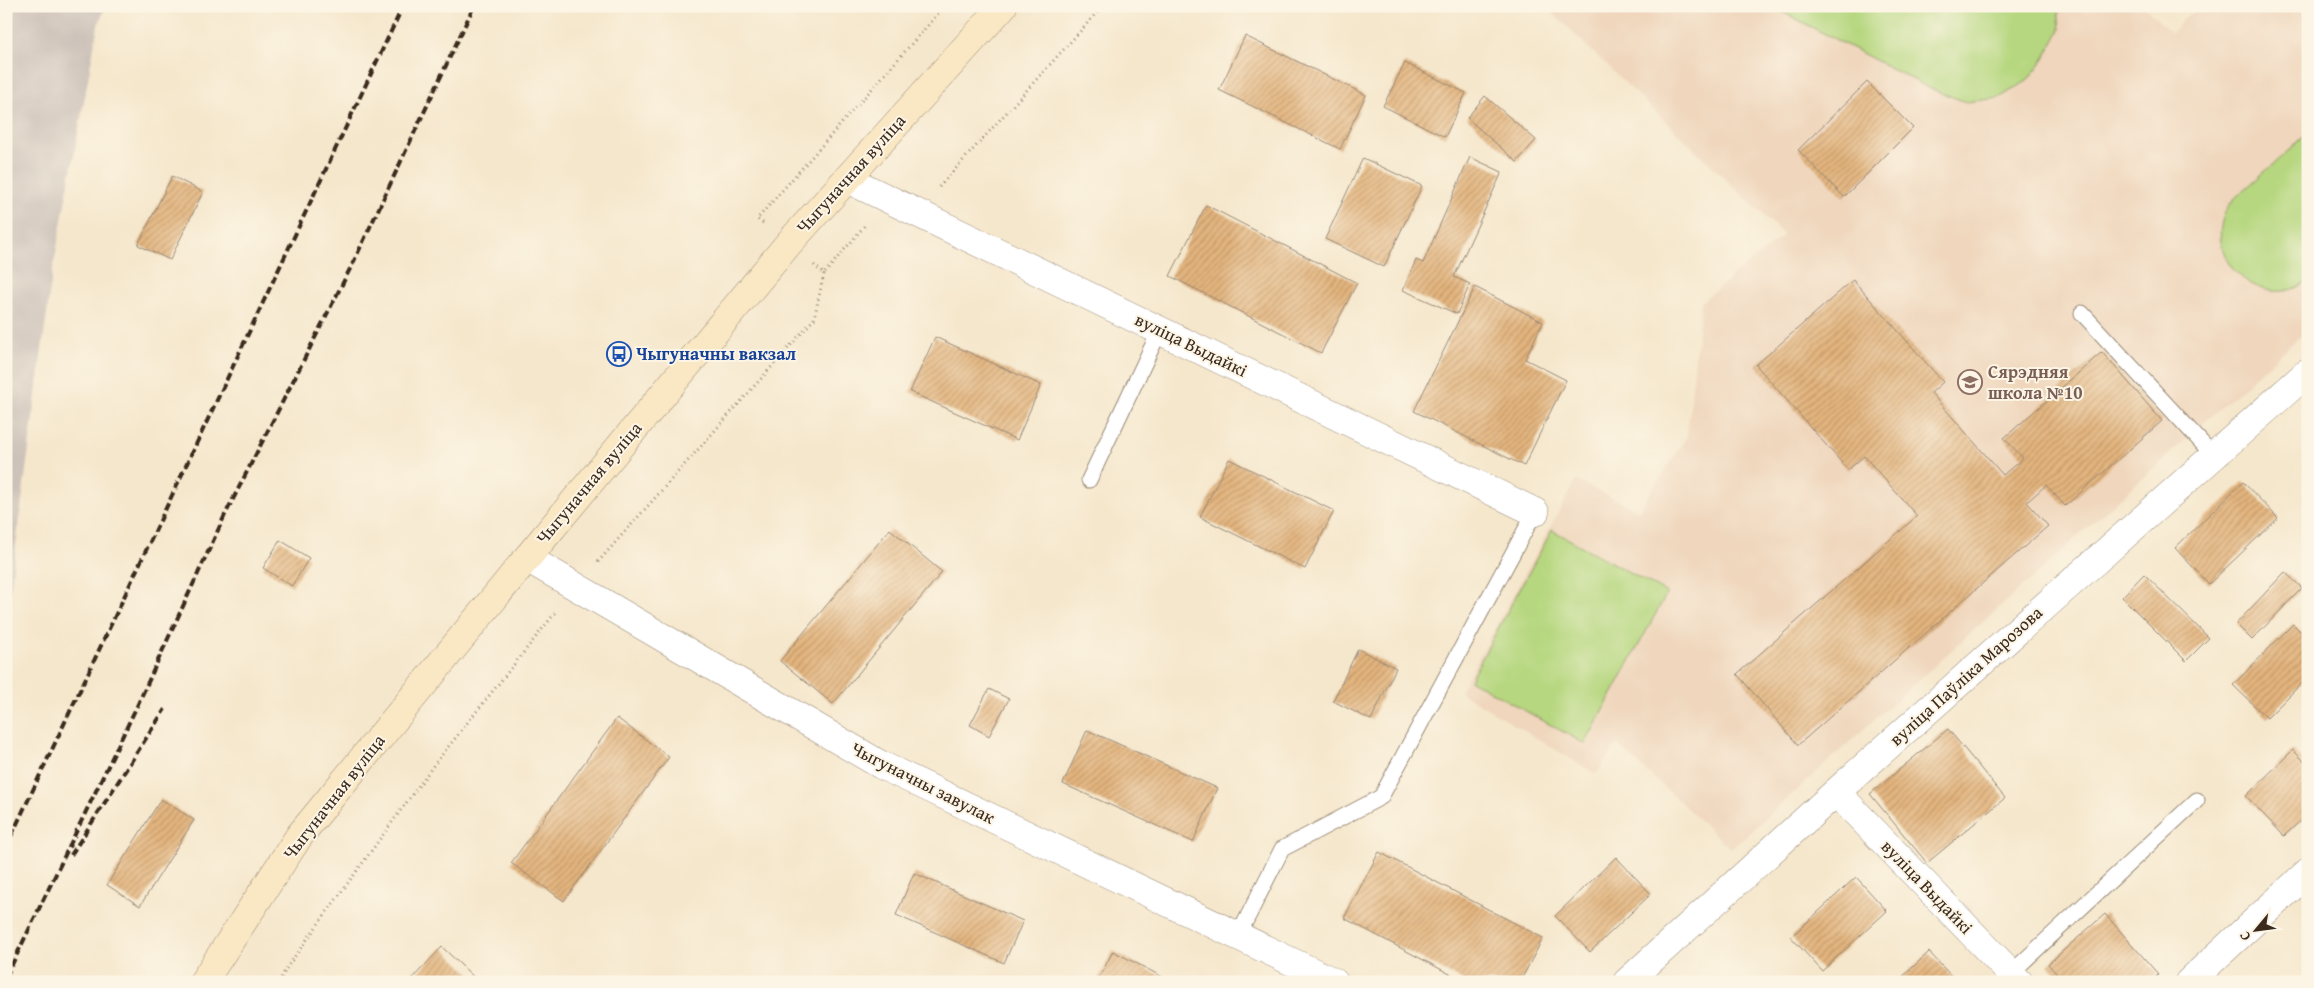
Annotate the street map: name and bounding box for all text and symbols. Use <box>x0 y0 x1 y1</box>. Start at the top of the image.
street label: Чыгуначная вуліца <box>789 108 912 239</box>
street label: вуліца Выдайкі <box>1130 306 1252 383</box>
place label: Чыгуначны вакзал <box>636 340 797 367</box>
bus stop icon: Чыгуначны вакзал <box>606 341 632 367</box>
place label: Сярэдняя школа №10 <box>1988 358 2083 406</box>
school or university icon: Сярэдняя школа №10 <box>1957 369 1983 395</box>
street label: Чыгуначная вуліца <box>529 415 648 550</box>
street label: вуліца Паўліка Марозова <box>1883 599 2049 752</box>
street label: Чыгуначная вуліца <box>276 728 392 865</box>
street label: Чыгуначны завулак <box>847 735 1000 831</box>
street label: вуліца Выдайкі <box>1875 833 1979 940</box>
north arrow <box>2232 906 2282 956</box>
text: С <box>2234 928 2255 945</box>

